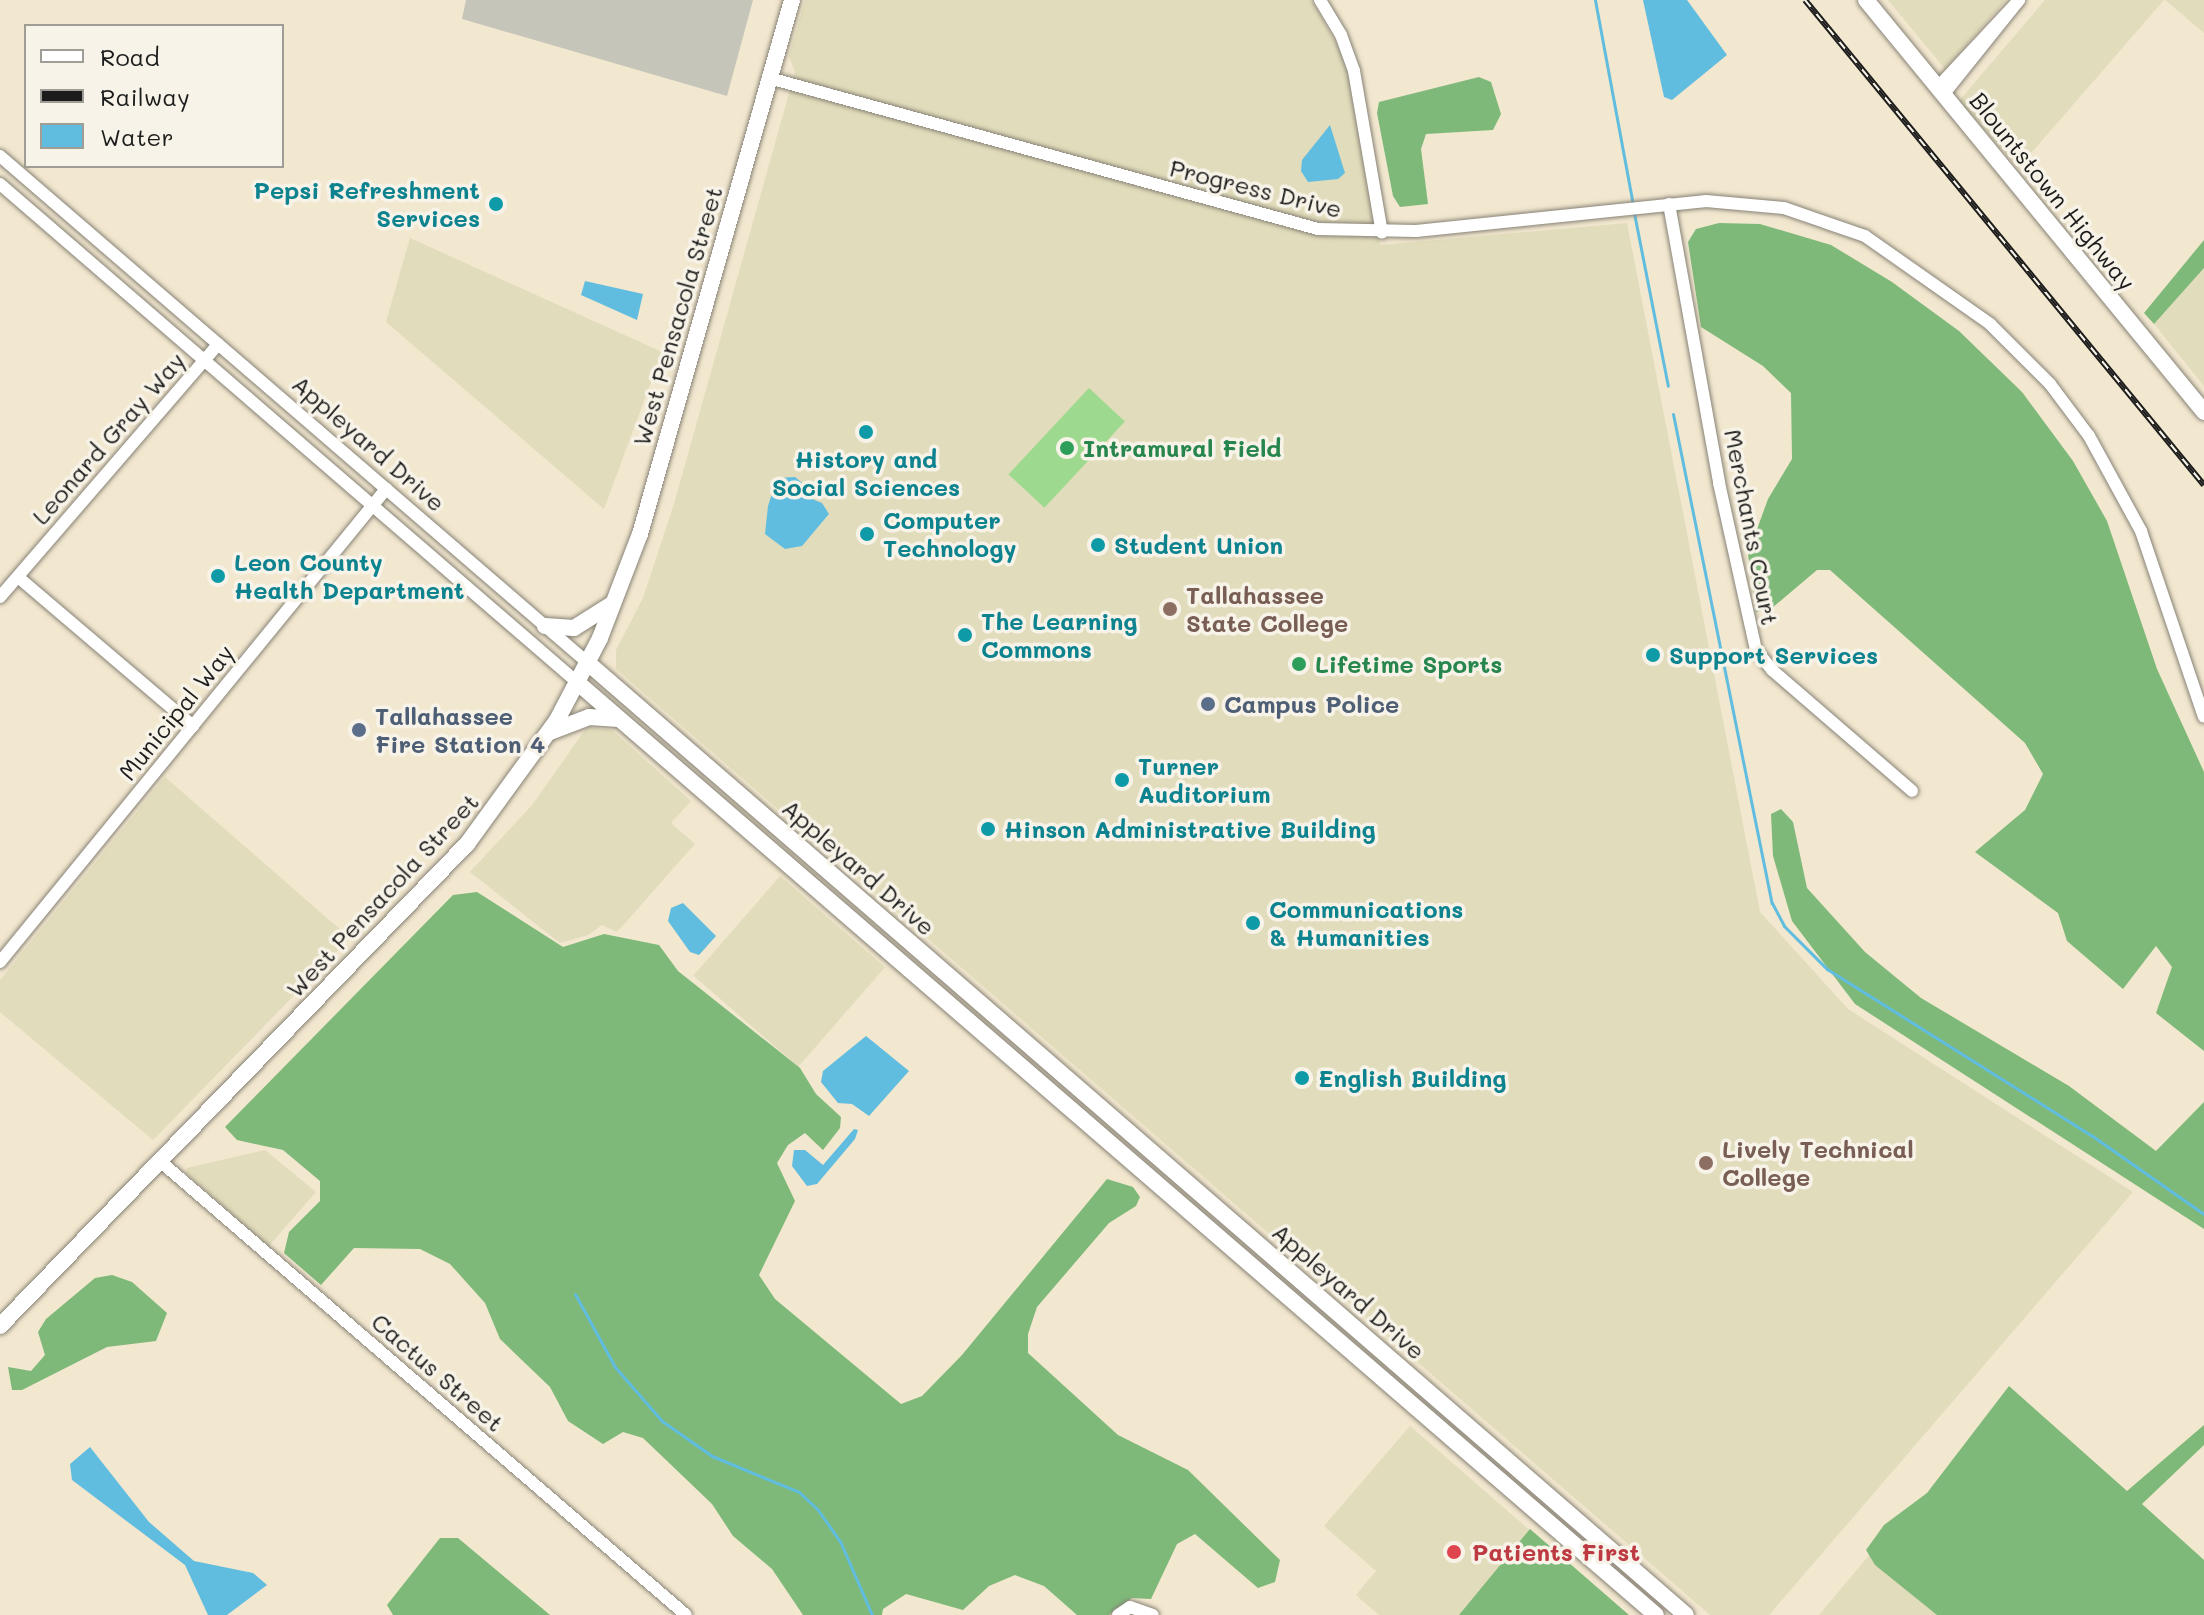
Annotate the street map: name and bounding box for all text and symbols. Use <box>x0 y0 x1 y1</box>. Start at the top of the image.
legend <box>24 24 284 168</box>
text: Road <box>100 41 160 72</box>
text: Railway <box>100 81 190 112</box>
street label: Blountstown Highway <box>1964 86 2142 296</box>
text: Water <box>100 121 174 152</box>
street label: Progress Drive <box>1167 153 1345 223</box>
place label: Pepsi Refreshment Services <box>254 176 480 232</box>
street label: West Pensacola Street <box>626 183 728 449</box>
marker: Pepsi Refreshment Services <box>487 195 505 213</box>
street label: Leonard Gray Way <box>25 346 191 530</box>
street label: Appleyard Drive <box>287 369 451 517</box>
marker: History and Social Sciences <box>857 423 875 441</box>
street label: Merchants Court <box>1719 427 1785 627</box>
place label: Intramural Field <box>1083 434 1282 462</box>
marker: Intramural Field <box>1058 439 1076 457</box>
place label: History and Social Sciences <box>772 445 960 501</box>
place label: Computer Technology <box>883 506 1016 562</box>
marker: Computer Technology <box>858 525 876 543</box>
place label: Student Union <box>1114 531 1283 559</box>
marker: Student Union <box>1089 536 1107 554</box>
place label: Leon County Health Department <box>234 548 464 604</box>
marker: Leon County Health Department <box>209 567 227 585</box>
place label: Tallahassee State College <box>1186 581 1348 637</box>
marker: Tallahassee State College <box>1161 600 1179 618</box>
place label: The Learning Commons <box>981 607 1138 663</box>
marker: The Learning Commons <box>956 626 974 644</box>
street label: Municipal Way <box>112 638 240 786</box>
place label: Support Services <box>1669 641 1878 669</box>
marker: Support Services <box>1644 646 1662 664</box>
place label: Lifetime Sports <box>1315 650 1502 678</box>
marker: Lifetime Sports <box>1290 655 1308 673</box>
place label: Campus Police <box>1224 690 1399 718</box>
marker: Campus Police <box>1199 695 1217 713</box>
place label: Tallahassee Fire Station 4 <box>375 702 545 758</box>
marker: Tallahassee Fire Station 4 <box>350 721 368 739</box>
place label: Turner Auditorium <box>1138 752 1270 808</box>
marker: Turner Auditorium <box>1113 771 1131 789</box>
street label: West Pensacola Street <box>280 787 484 1003</box>
street label: Appleyard Drive <box>777 793 941 941</box>
place label: Hinson Administrative Building <box>1004 815 1376 843</box>
marker: Hinson Administrative Building <box>979 820 997 838</box>
place label: Communications & Humanities <box>1269 895 1463 951</box>
marker: Communications & Humanities <box>1244 914 1262 932</box>
place label: English Building <box>1318 1064 1507 1092</box>
marker: English Building <box>1293 1069 1311 1087</box>
place label: Lively Technical College <box>1722 1135 1914 1191</box>
marker: Lively Technical College <box>1697 1154 1715 1172</box>
street label: Appleyard Drive <box>1267 1217 1431 1365</box>
street label: Cactus Street <box>366 1307 510 1437</box>
place label: Patients First <box>1472 1538 1640 1566</box>
marker: Patients First <box>1443 1541 1465 1563</box>

